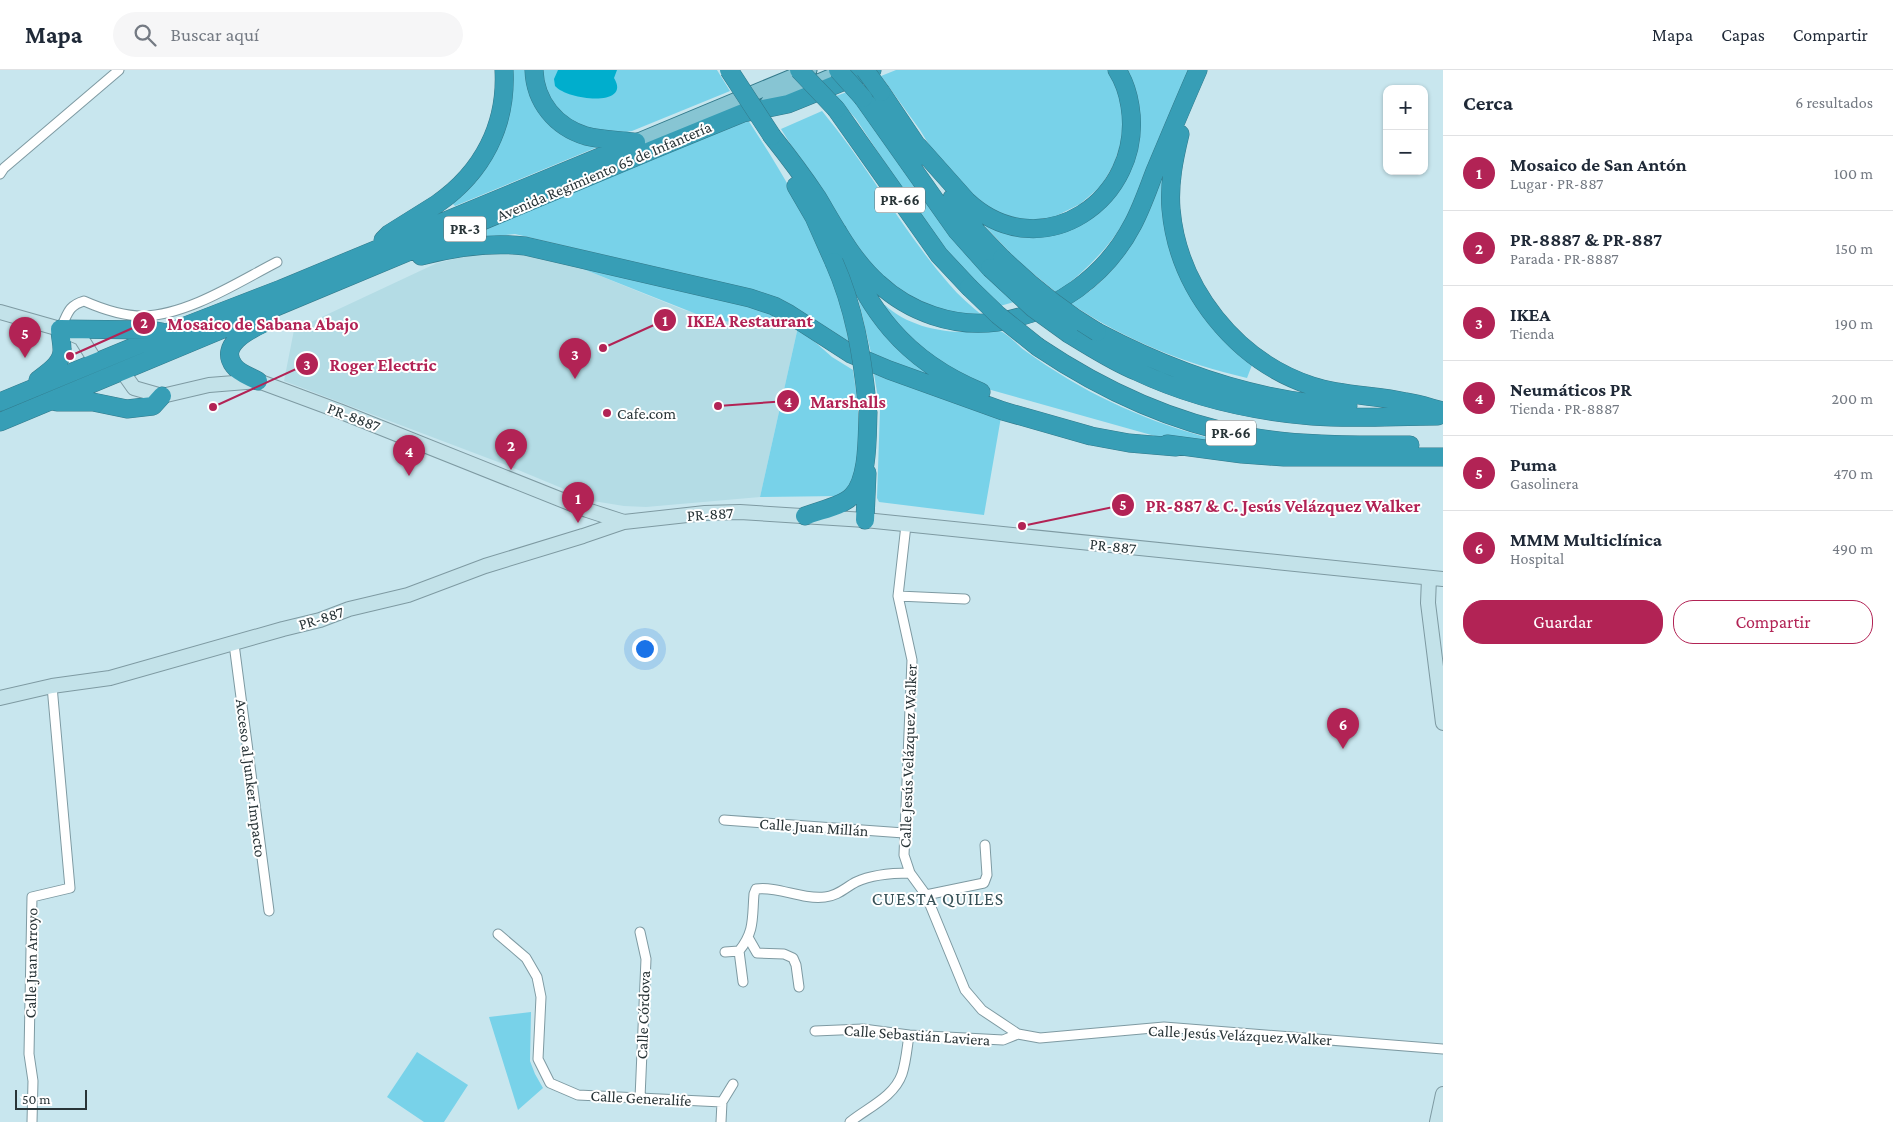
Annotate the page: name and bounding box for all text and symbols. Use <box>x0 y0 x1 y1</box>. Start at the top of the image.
search box <box>113 12 463 57</box>
text: Mapa <box>25 21 83 48</box>
icon: search <box>131 21 159 49</box>
text: Buscar aquí <box>171 24 259 45</box>
text: Mapa <box>1652 25 1693 45</box>
text: Capas <box>1721 25 1765 45</box>
text: Compartir <box>1793 25 1868 45</box>
map controls <box>1383 85 1428 175</box>
button: + <box>1383 85 1428 130</box>
text: Cerca <box>1463 91 1513 115</box>
text: 6 resultados <box>1795 94 1873 111</box>
street label: Avenida Regimiento 65 de Infantería <box>494 118 715 225</box>
button: − <box>1383 130 1428 175</box>
text: Mosaico de San Antón <box>1510 154 1687 175</box>
text: 1 <box>1476 165 1482 182</box>
text: 100 m <box>1834 165 1873 182</box>
text: Lugar · PR-887 <box>1510 175 1603 192</box>
road number: PR-66 <box>875 188 925 212</box>
road number: PR-3 <box>444 216 486 242</box>
text: PR-8887 & PR-887 <box>1510 229 1662 250</box>
text: 2 <box>1475 240 1483 257</box>
text: 150 m <box>1835 240 1873 257</box>
text: Parada · PR-8887 <box>1510 250 1619 267</box>
callout: IKEA Restaurant <box>652 304 823 337</box>
text: IKEA <box>1510 304 1551 325</box>
callout: Mosaico de Sabana Abajo <box>132 307 368 340</box>
text: IKEA Restaurant <box>687 311 814 331</box>
text: 1 <box>662 313 668 329</box>
text: Mosaico de Sabana Abajo <box>167 314 359 335</box>
text: 2 <box>140 315 148 331</box>
text: 3 <box>1475 315 1483 332</box>
text: 190 m <box>1835 315 1873 332</box>
pin: 5 <box>9 317 41 358</box>
text: Tienda <box>1510 325 1554 342</box>
pin: 3 <box>559 338 591 379</box>
callout: Roger Electric <box>294 348 446 381</box>
text: Roger Electric <box>330 355 436 375</box>
text: 3 <box>303 357 311 373</box>
text: Neumáticos PR <box>1510 379 1632 400</box>
callout: Marshalls <box>775 385 896 418</box>
text: 4 <box>1475 390 1483 407</box>
text: 200 m <box>1831 390 1873 407</box>
text: Marshalls <box>810 392 886 412</box>
text: 4 <box>784 394 792 410</box>
street label: PR-8887 <box>325 399 383 435</box>
text: Tienda · PR-8887 <box>1510 400 1619 417</box>
place label: Cafe.com <box>617 405 676 422</box>
marker: Cafe.com <box>601 407 613 419</box>
road number: PR-66 <box>1206 420 1256 446</box>
pin: 2 <box>495 429 527 470</box>
pin: 4 <box>393 435 425 476</box>
text: Puma <box>1510 454 1557 475</box>
text: 5 <box>1475 465 1483 482</box>
text: 470 m <box>1833 465 1873 482</box>
text: Gasolinera <box>1510 475 1579 492</box>
pin: 1 <box>562 482 594 523</box>
callout: PR-887 & C. Jesús Velázquez Walker <box>1110 489 1430 522</box>
text: PR-887 & C. Jesús Velázquez Walker <box>1146 496 1420 516</box>
text: 5 <box>1119 497 1127 513</box>
street label: PR-887 <box>686 504 734 524</box>
text: MMM Multiclínica <box>1510 529 1662 550</box>
street label: PR-887 <box>1089 535 1138 557</box>
text: 6 <box>1475 540 1483 557</box>
text: 490 m <box>1832 540 1873 557</box>
text: Hospital <box>1510 550 1564 567</box>
button: Guardar <box>1463 600 1663 644</box>
button: Compartir <box>1673 600 1873 644</box>
street label: PR-887 <box>296 603 346 633</box>
your location <box>632 636 658 662</box>
street label: Calle Jesús Velázquez Walker <box>896 663 921 848</box>
street label: Acceso al Junker Impacto <box>232 698 269 858</box>
pin: 6 <box>1327 708 1359 749</box>
street label: Calle Juan Millán <box>759 815 870 840</box>
district label: CUESTA QUILES <box>872 889 1004 909</box>
street label: Calle Juan Arroyo <box>22 907 41 1019</box>
street label: Calle Córdova <box>633 970 653 1060</box>
street label: Calle Sebastián Laviera <box>843 1021 991 1049</box>
street label: Calle Jesús Velázquez Walker <box>1148 1022 1333 1049</box>
scale bar <box>15 1087 88 1110</box>
street label: Calle Generalife <box>590 1087 692 1109</box>
text: 50 m <box>22 1091 50 1107</box>

